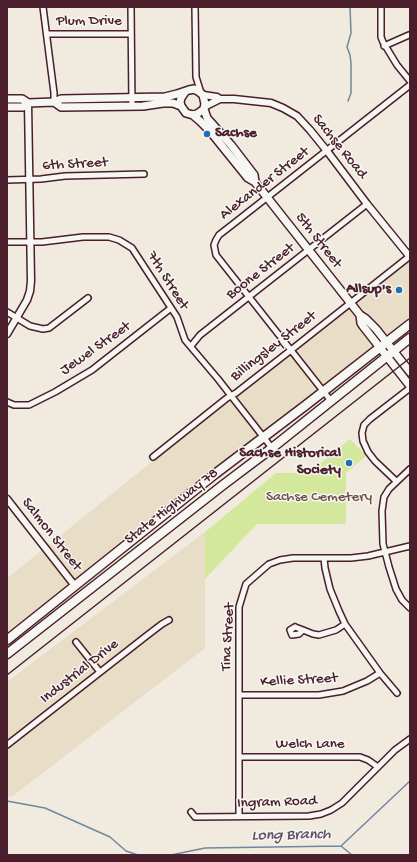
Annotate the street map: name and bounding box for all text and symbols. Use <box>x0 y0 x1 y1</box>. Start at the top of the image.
street label: Plum Drive <box>56 13 122 31</box>
street label: Sachse Road <box>307 111 371 183</box>
place label: Sachse <box>215 125 257 143</box>
marker: Sachse <box>202 129 212 139</box>
street label: Alexander Street <box>217 143 313 225</box>
street label: 6th Street <box>42 154 108 176</box>
street label: 5th Street <box>291 210 345 272</box>
street label: Boone Street <box>223 240 299 304</box>
street label: 7th Street <box>142 248 192 314</box>
place label: Allsup's <box>346 281 391 299</box>
marker: Allsup's <box>394 285 404 295</box>
street label: Billingsley Street <box>228 308 320 386</box>
street label: Jewel Street <box>57 318 135 380</box>
place label: Sachse Historical Society <box>239 445 341 480</box>
marker: Sachse Historical Society <box>344 458 354 468</box>
street label: State Highway 78 <box>121 465 223 549</box>
park label: Sachse Cemetery <box>266 489 372 507</box>
street label: Salmon Street <box>17 495 85 575</box>
street label: Tina Street <box>218 603 240 671</box>
street label: Industrial Drive <box>37 636 123 708</box>
street label: Kellie Street <box>260 670 338 692</box>
street label: Welch Lane <box>275 736 345 754</box>
street label: Ingram Road <box>237 793 317 813</box>
water label: Long Branch <box>251 826 331 846</box>

